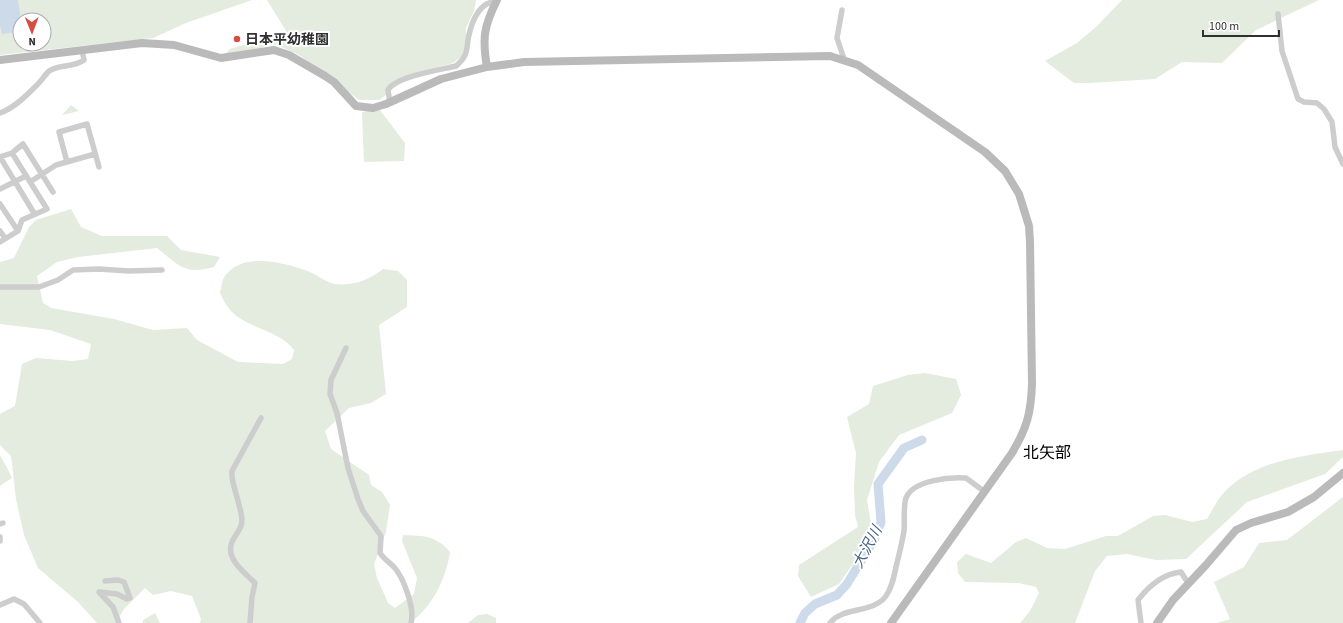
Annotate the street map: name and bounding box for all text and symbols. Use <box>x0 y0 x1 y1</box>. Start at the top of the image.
north arrow <box>12 12 52 52</box>
scale bar <box>1203 12 1279 38</box>
text: 100 m <box>1209 18 1239 35</box>
place label: 日本平幼稚園 <box>245 30 329 50</box>
text: N <box>28 34 36 49</box>
marker: 日本平幼稚園 <box>232 34 242 44</box>
district label: 北矢部 <box>1023 442 1071 464</box>
water label: 大沢川 <box>848 521 888 572</box>

